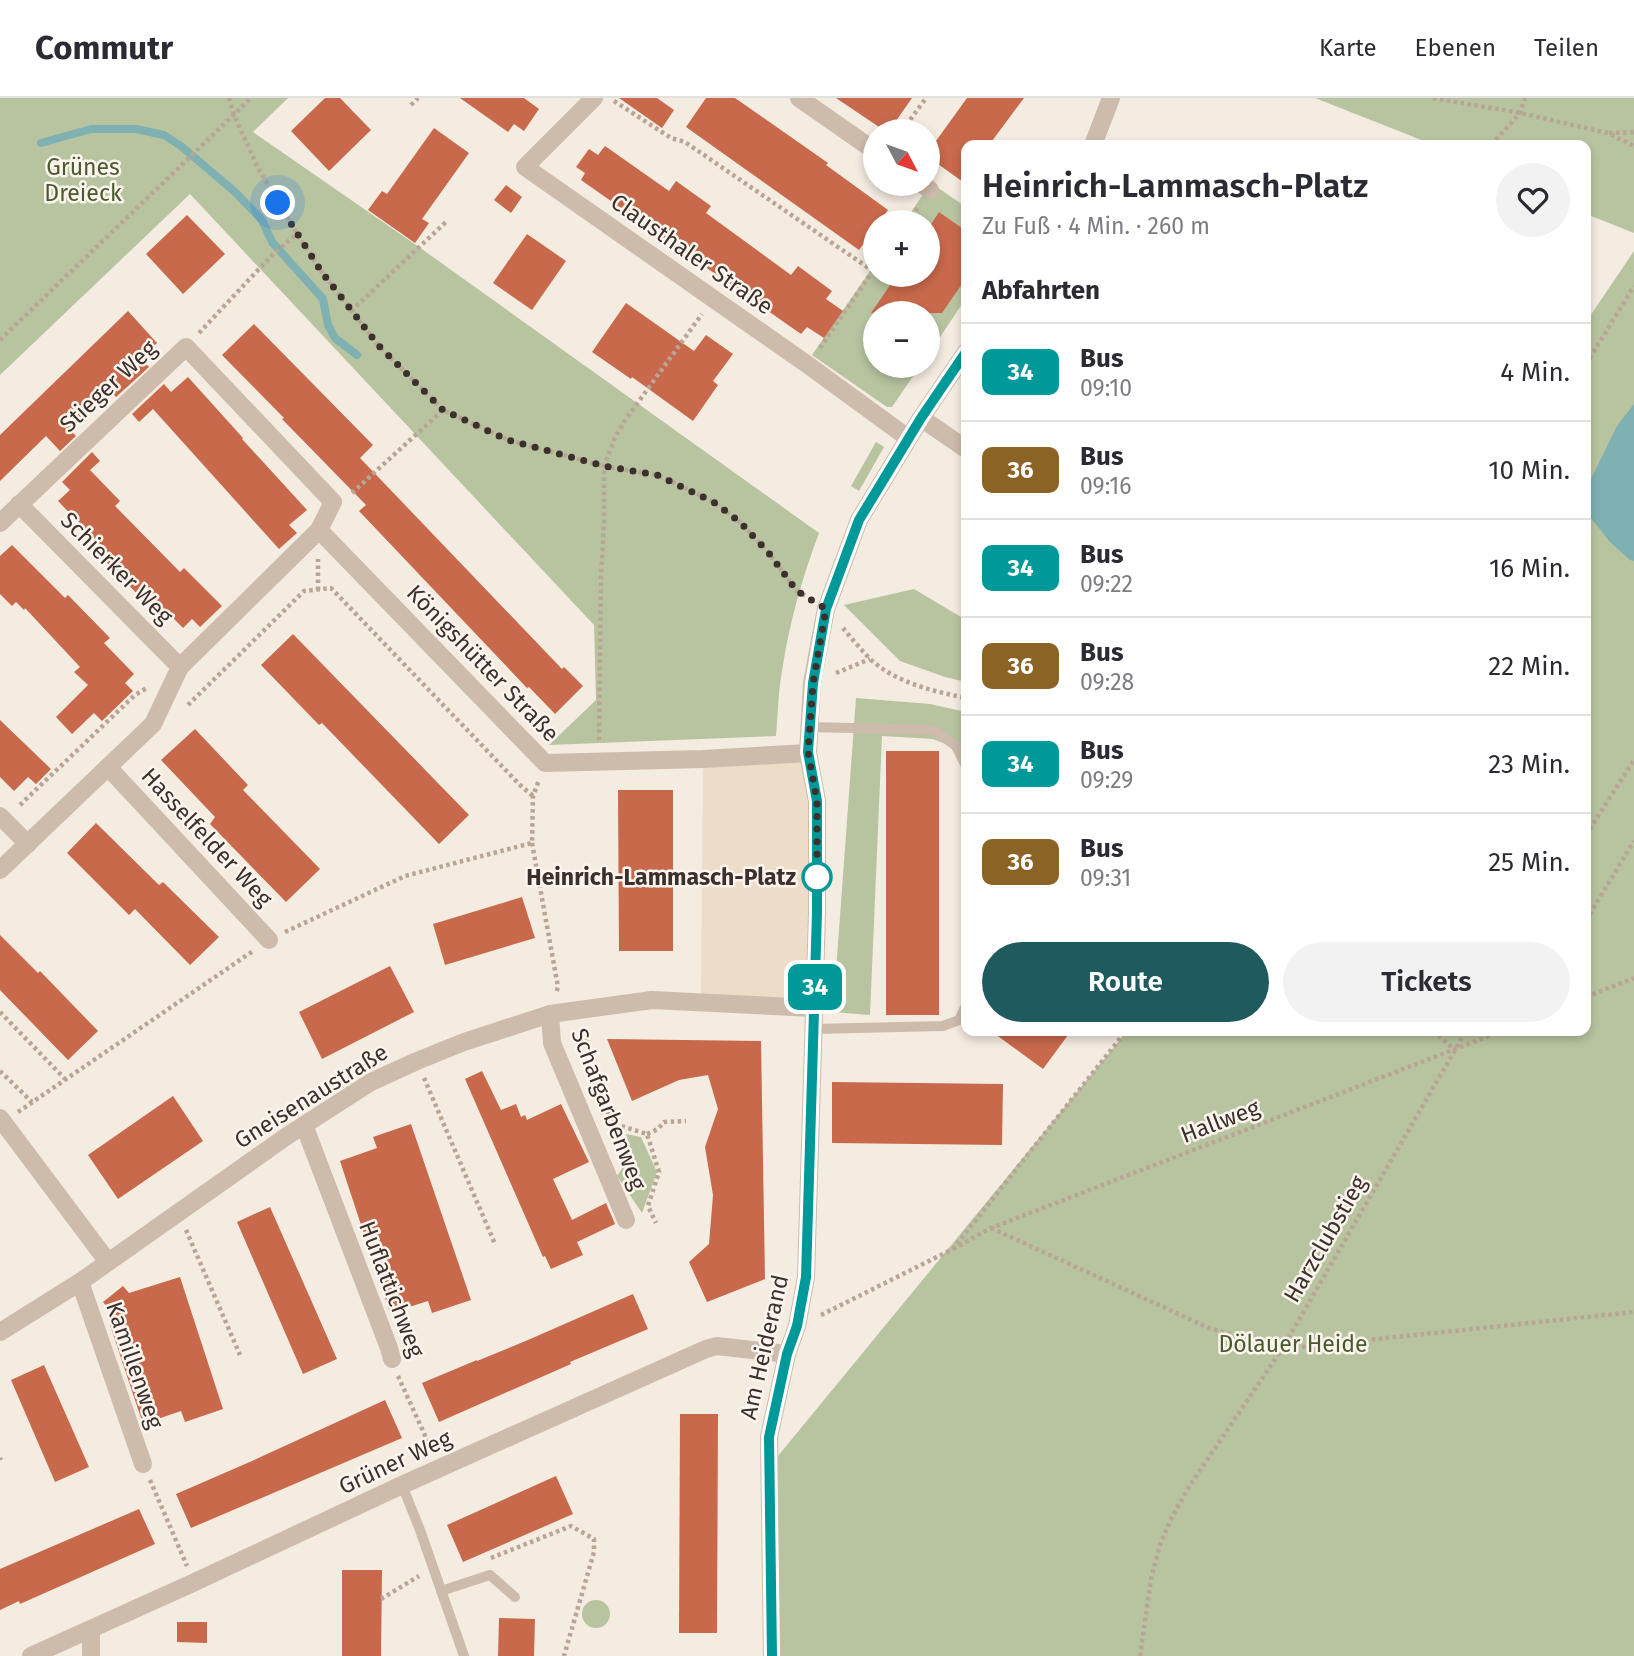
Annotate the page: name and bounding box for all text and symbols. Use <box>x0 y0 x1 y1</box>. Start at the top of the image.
text: Commutr <box>35 28 173 68</box>
text: Karte <box>1319 34 1377 62</box>
text: Ebenen <box>1415 34 1496 62</box>
text: Teilen <box>1534 34 1599 62</box>
north arrow <box>863 119 940 196</box>
map controls <box>863 119 940 378</box>
park label: Grünes Dreieck <box>44 153 122 207</box>
button: heart <box>1496 163 1570 237</box>
text: Heinrich-Lammasch-Platz <box>982 166 1368 206</box>
your location <box>260 185 295 220</box>
street label: Clausthaler Straße <box>605 188 779 320</box>
button: + <box>863 210 940 287</box>
text: Zu Fuß · 4 Min. · 260 m <box>982 212 1210 240</box>
text: Abfahrten <box>982 275 1100 306</box>
button: − <box>863 301 940 378</box>
street label: Stieger Weg <box>54 334 162 438</box>
text: Bus <box>1080 343 1123 374</box>
text: 4 Min. <box>1500 357 1570 388</box>
text: 34 <box>1008 358 1034 386</box>
text: 09:10 <box>1080 374 1132 402</box>
text: Bus <box>1080 441 1123 472</box>
text: 10 Min. <box>1488 455 1570 486</box>
text: 36 <box>1007 456 1034 484</box>
text: 09:16 <box>1080 472 1132 500</box>
street label: Schierker Weg <box>55 506 179 630</box>
text: Bus <box>1080 539 1123 570</box>
text: 16 Min. <box>1489 553 1570 584</box>
text: 34 <box>1008 554 1034 582</box>
text: 09:22 <box>1080 570 1133 598</box>
street label: Königshütter Straße <box>401 579 565 747</box>
text: Bus <box>1080 637 1123 668</box>
text: 22 Min. <box>1488 651 1570 682</box>
text: 36 <box>1007 652 1034 680</box>
text: 09:28 <box>1080 668 1134 696</box>
text: Bus <box>1080 735 1123 766</box>
text: 23 Min. <box>1488 749 1570 780</box>
text: 34 <box>1008 750 1034 778</box>
street label: Hasselfelder Weg <box>136 762 279 912</box>
text: 09:29 <box>1080 766 1133 794</box>
text: Bus <box>1080 833 1123 864</box>
text: 25 Min. <box>1488 847 1570 878</box>
text: 36 <box>1007 848 1034 876</box>
marker: Heinrich-Lammasch-Platz <box>802 862 832 892</box>
place label: Heinrich-Lammasch-Platz <box>526 863 796 891</box>
text: 09:31 <box>1080 864 1131 892</box>
button: Route <box>982 942 1269 1022</box>
button: Tickets <box>1283 942 1570 1022</box>
line badge: 34 <box>784 964 846 1010</box>
text: 34 <box>802 973 828 1001</box>
street label: Schafgarbenweg <box>565 1024 653 1194</box>
street label: Gneisenaustraße <box>229 1038 393 1154</box>
street label: Hallweg <box>1177 1093 1264 1149</box>
street label: Harzclubstieg <box>1278 1171 1373 1307</box>
street label: Huflattichweg <box>353 1217 431 1361</box>
street label: Am Heiderand <box>734 1272 794 1422</box>
street label: Kamillenweg <box>100 1298 170 1432</box>
park label: Dölauer Heide <box>1218 1330 1368 1358</box>
street label: Grüner Weg <box>334 1424 456 1500</box>

